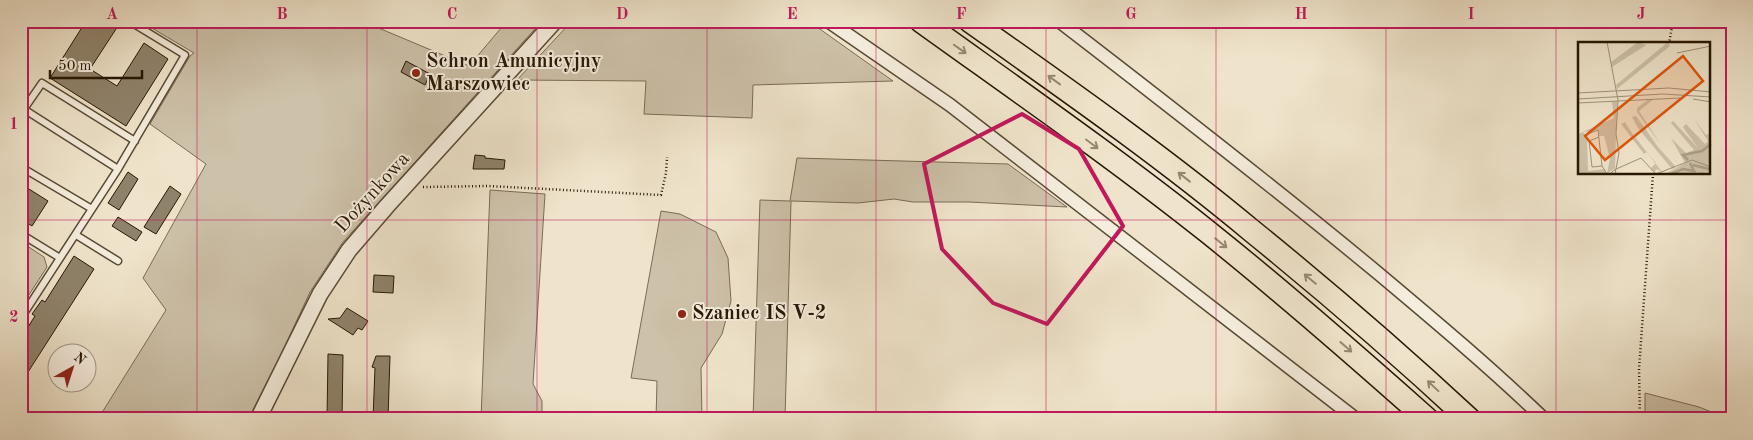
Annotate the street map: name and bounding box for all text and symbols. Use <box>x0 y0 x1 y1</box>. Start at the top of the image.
text: A <box>106 7 118 23</box>
text: B <box>276 7 288 23</box>
text: C <box>447 7 457 23</box>
text: D <box>616 7 628 23</box>
text: E <box>786 7 798 23</box>
text: F <box>956 7 967 23</box>
text: G <box>1125 7 1137 23</box>
text: H <box>1294 7 1308 23</box>
text: I <box>1467 7 1475 23</box>
text: J <box>1637 7 1646 23</box>
inset map <box>1578 42 1710 175</box>
one-way arrow <box>953 44 967 54</box>
scale bar <box>50 48 142 80</box>
place label: Schron Amunicyjny Marszowiec <box>426 52 601 95</box>
text: 50 m <box>58 59 92 74</box>
marker: Schron Amunicyjny Marszowiec <box>410 67 422 79</box>
one-way arrow <box>1047 75 1061 85</box>
text: 1 <box>9 117 19 133</box>
one-way arrow <box>1085 139 1099 149</box>
street label: Dożynkowa <box>332 149 414 237</box>
one-way arrow <box>1178 172 1191 183</box>
one-way arrow <box>1215 237 1228 248</box>
one-way arrow <box>1304 274 1317 285</box>
place label: Szaniec IS V-2 <box>692 304 826 324</box>
marker: Szaniec IS V-2 <box>676 308 688 320</box>
text: 2 <box>9 310 19 326</box>
one-way arrow <box>1339 341 1352 352</box>
north arrow <box>48 342 98 392</box>
text: N <box>71 350 88 368</box>
one-way arrow <box>1427 380 1440 392</box>

